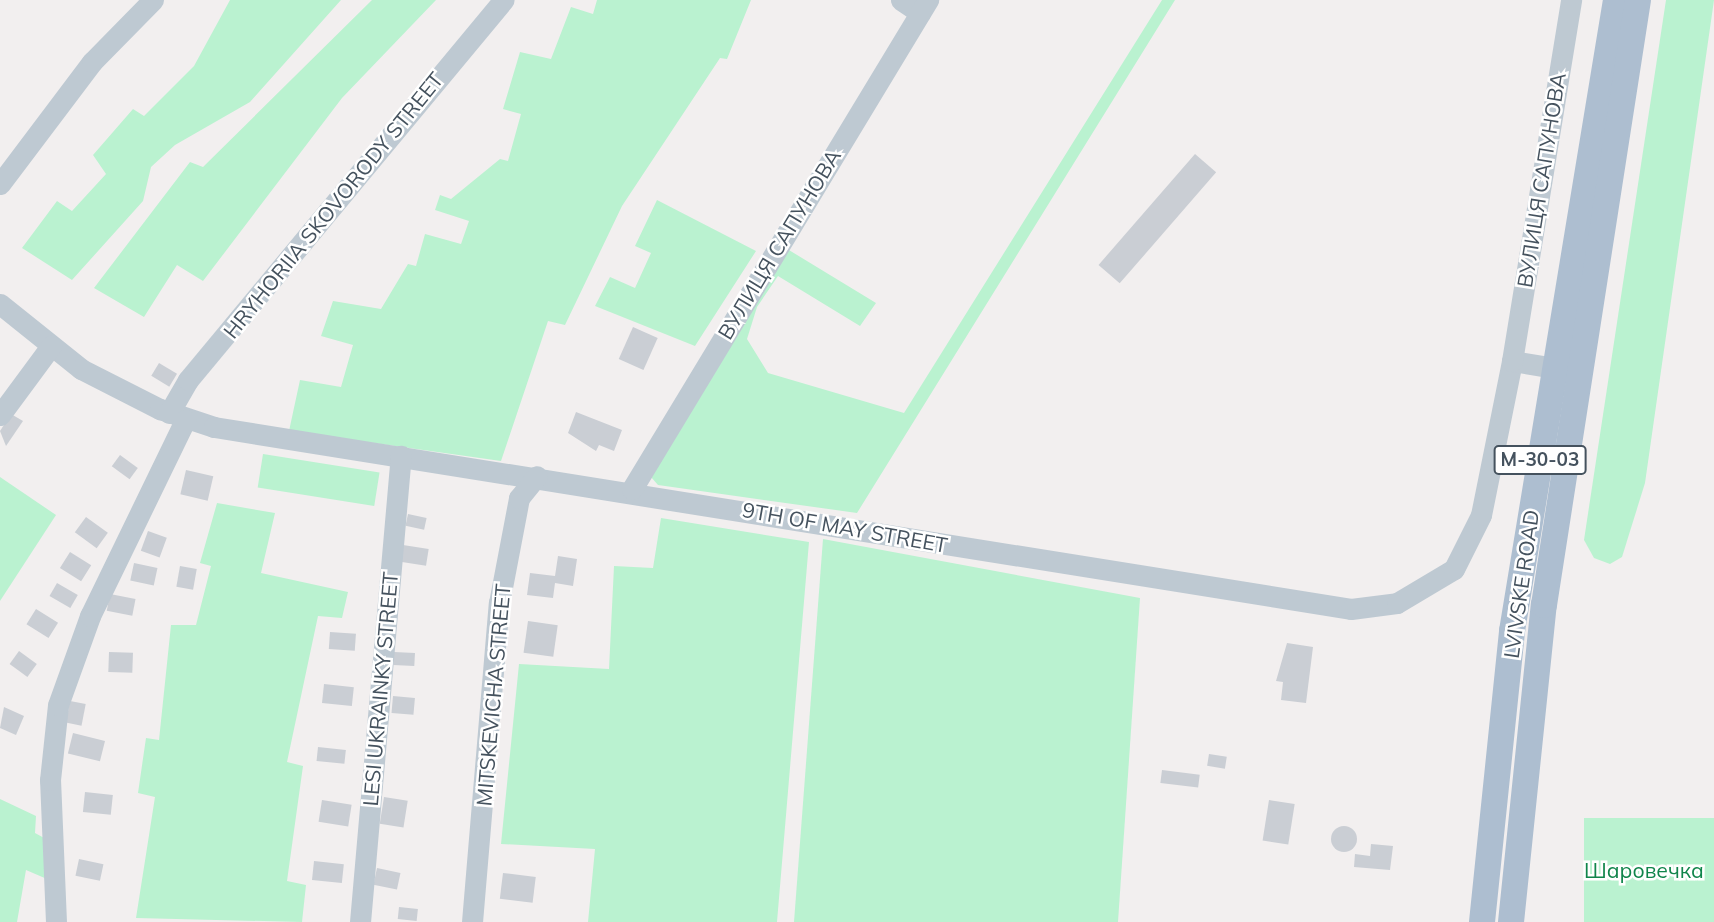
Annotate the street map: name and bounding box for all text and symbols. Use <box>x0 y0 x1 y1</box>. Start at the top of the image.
street label: HRYHORIIA SKOVORODY STREET <box>218 67 448 343</box>
street label: ВУЛИЦЯ САПУНОВА <box>1512 71 1570 289</box>
street label: ВУЛИЦЯ САПУНОВА <box>712 144 846 344</box>
road number: М-30-03 <box>1493 444 1587 475</box>
street label: 9TH OF MAY STREET <box>741 497 949 557</box>
street label: LVIVSKE ROAD <box>1498 508 1544 660</box>
street label: LESI UKRAINKY STREET <box>357 571 403 807</box>
street label: MITSKEVICHA STREET <box>471 583 515 807</box>
park label: Шаровечка <box>1584 857 1704 883</box>

